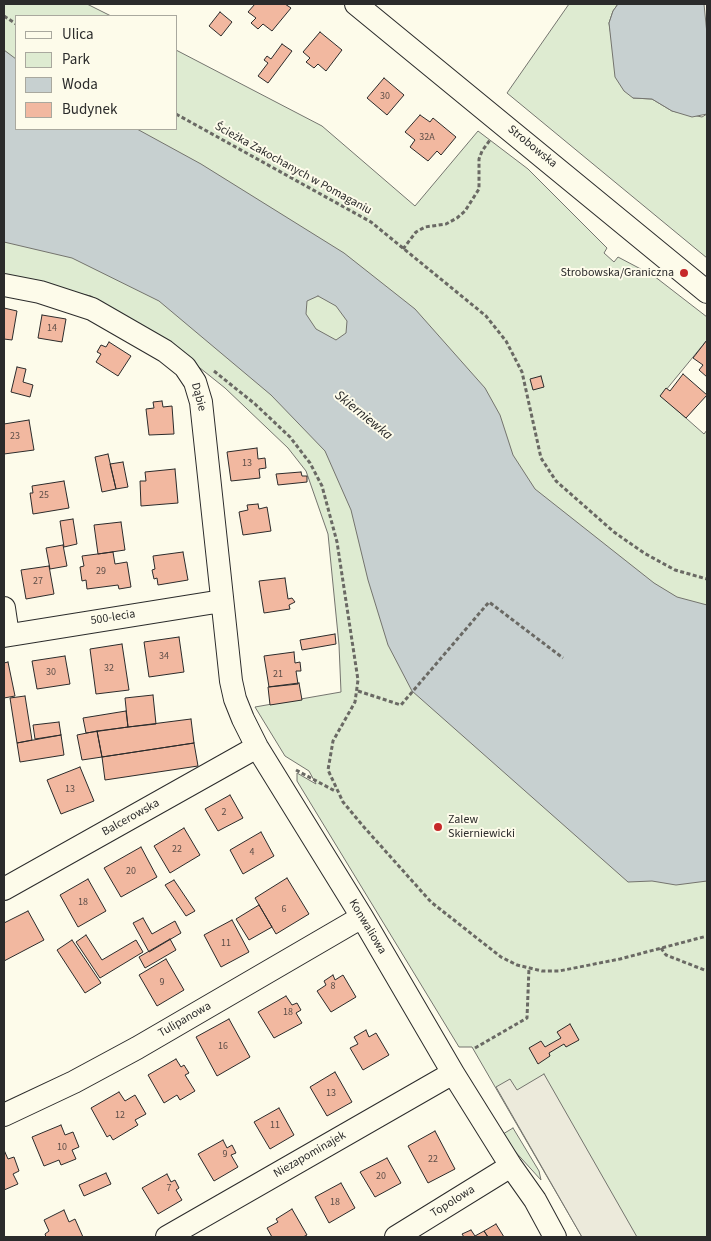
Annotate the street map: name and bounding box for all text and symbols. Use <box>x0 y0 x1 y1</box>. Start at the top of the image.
legend <box>15 15 178 130</box>
text: Ulica <box>62 24 93 45</box>
text: Park <box>62 49 90 70</box>
text: Woda <box>62 74 98 95</box>
house number: 30 <box>380 91 390 103</box>
text: Budynek <box>62 99 117 120</box>
street label: Ścieżka Zakochanych w Pomaganiu <box>212 120 374 218</box>
street label: Strobowska <box>504 123 560 171</box>
house number: 32A <box>419 132 435 144</box>
place label: Strobowska/Graniczna <box>561 266 674 280</box>
marker: Strobowska/Graniczna <box>678 267 690 279</box>
house number: 14 <box>47 323 57 335</box>
street label: Dąbie <box>187 381 209 413</box>
water label: Skierniewka <box>331 388 395 444</box>
house number: 23 <box>10 431 20 443</box>
house number: 13 <box>242 458 252 470</box>
house number: 25 <box>39 490 49 502</box>
house number: 29 <box>96 566 106 578</box>
house number: 27 <box>33 576 43 588</box>
street label: 500-lecia <box>90 607 136 629</box>
house number: 34 <box>159 651 169 663</box>
house number: 32 <box>104 663 114 675</box>
house number: 30 <box>46 667 56 679</box>
house number: 21 <box>273 669 283 681</box>
house number: 13 <box>65 784 75 796</box>
street label: Balcerowska <box>100 796 162 840</box>
house number: 2 <box>222 807 226 819</box>
place label: Zalew Skierniewicki <box>448 813 515 841</box>
marker: Zalew Skierniewicki <box>432 821 444 833</box>
house number: 22 <box>172 844 182 856</box>
house number: 4 <box>250 847 254 859</box>
house number: 20 <box>126 866 136 878</box>
house number: 18 <box>78 897 88 909</box>
street label: Konwaliowa <box>345 897 389 957</box>
house number: 6 <box>282 904 286 916</box>
house number: 11 <box>221 938 231 950</box>
house number: 9 <box>160 977 164 989</box>
house number: 8 <box>331 981 335 993</box>
street label: Tulipanowa <box>156 999 214 1041</box>
house number: 18 <box>283 1007 293 1019</box>
house number: 16 <box>218 1041 228 1053</box>
house number: 13 <box>326 1088 336 1100</box>
house number: 12 <box>115 1110 125 1122</box>
house number: 11 <box>270 1120 280 1132</box>
street label: Niezapominajek <box>271 1128 349 1182</box>
house number: 10 <box>57 1142 67 1154</box>
house number: 9 <box>223 1149 227 1161</box>
house number: 22 <box>428 1154 438 1166</box>
house number: 20 <box>376 1171 386 1183</box>
house number: 7 <box>167 1183 171 1195</box>
street label: Topolowa <box>428 1183 478 1221</box>
house number: 18 <box>330 1197 340 1209</box>

